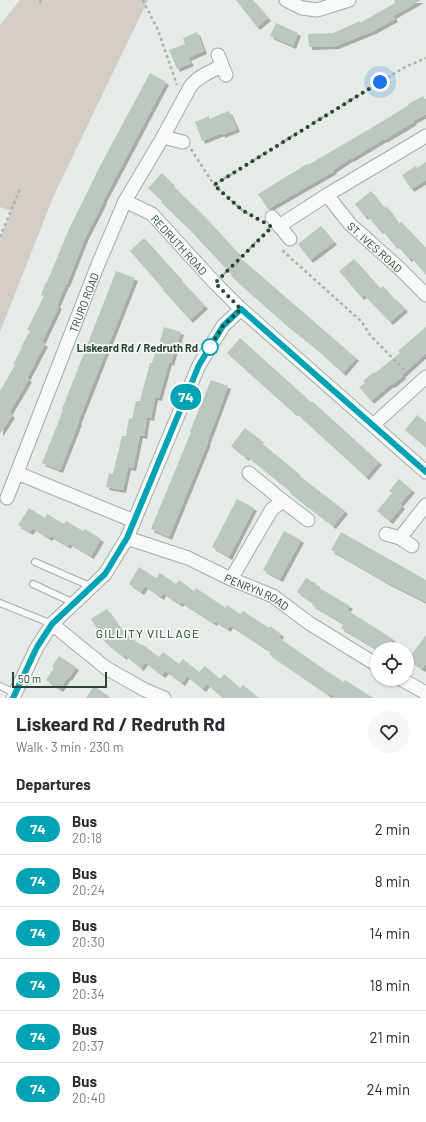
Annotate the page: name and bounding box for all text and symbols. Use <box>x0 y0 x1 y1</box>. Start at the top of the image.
your location <box>370 72 390 92</box>
street label: REDRUTH ROAD <box>149 212 210 277</box>
street label: ST. IVES ROAD <box>345 219 405 275</box>
street label: TRURO ROAD <box>66 270 101 334</box>
marker: Liskeard Rd / Redruth Rd <box>201 338 219 356</box>
place label: Liskeard Rd / Redruth Rd <box>77 341 198 354</box>
line badge: 74 <box>168 384 204 410</box>
text: 74 <box>178 388 194 405</box>
street label: PENRYN ROAD <box>223 570 292 613</box>
district label: GILLITY VILLAGE <box>96 626 200 640</box>
map controls <box>370 642 414 686</box>
button: locate <box>370 642 414 686</box>
scale bar <box>12 670 107 689</box>
text: 50 m <box>18 672 41 685</box>
button: heart <box>368 711 410 753</box>
text: Liskeard Rd / Redruth Rd <box>16 712 225 735</box>
text: Walk · 3 min · 230 m <box>16 739 123 755</box>
text: Departures <box>16 775 91 793</box>
text: Bus <box>72 812 97 830</box>
text: 74 <box>30 820 46 837</box>
text: 2 min <box>375 820 410 838</box>
text: 20:18 <box>72 830 102 846</box>
text: Bus <box>72 864 97 882</box>
text: 74 <box>30 872 46 889</box>
text: 8 min <box>375 872 410 890</box>
text: 20:24 <box>72 882 105 898</box>
text: Bus <box>72 916 97 934</box>
text: 74 <box>30 924 46 941</box>
text: 14 min <box>369 924 410 942</box>
text: 20:30 <box>72 934 105 950</box>
text: Bus <box>72 968 97 986</box>
text: 74 <box>30 976 46 993</box>
text: 18 min <box>370 976 410 994</box>
text: 20:34 <box>72 986 105 1002</box>
text: Bus <box>72 1020 97 1038</box>
text: 74 <box>30 1028 46 1045</box>
text: 21 min <box>370 1028 410 1046</box>
text: 20:37 <box>72 1038 104 1054</box>
text: Bus <box>72 1072 97 1090</box>
text: 74 <box>30 1080 46 1097</box>
text: 24 min <box>366 1080 410 1098</box>
text: 20:40 <box>72 1090 105 1106</box>

